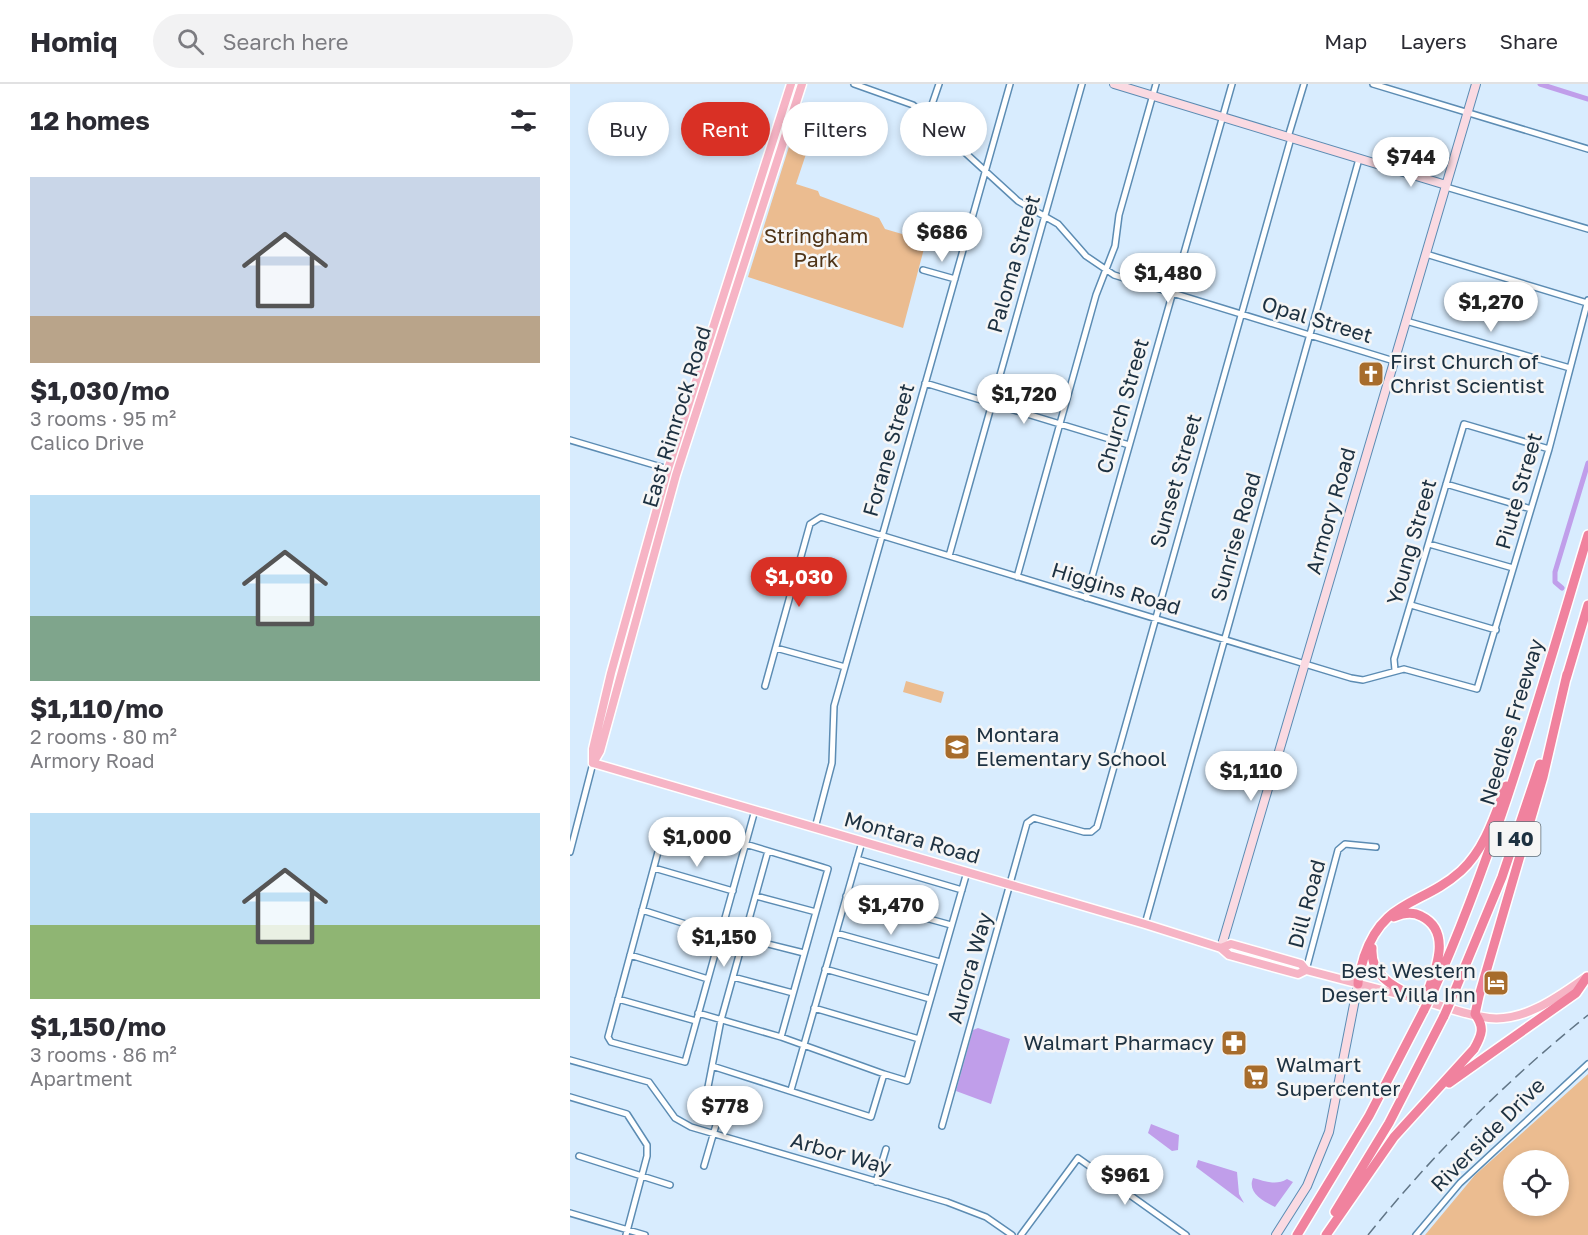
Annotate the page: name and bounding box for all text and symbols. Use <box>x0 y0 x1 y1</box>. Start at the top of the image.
search box <box>153 14 573 68</box>
text: Homiq <box>30 25 117 58</box>
icon: search <box>174 25 207 58</box>
text: Search here <box>222 28 349 55</box>
text: Map <box>1324 28 1367 54</box>
text: Layers <box>1400 28 1467 54</box>
text: Share <box>1500 28 1558 54</box>
chip: Buy <box>588 102 669 156</box>
chip: Rent <box>681 102 770 156</box>
chip: Filters <box>782 102 888 156</box>
chip: New <box>900 102 987 156</box>
icon: filters <box>507 104 540 137</box>
text: 12 homes <box>30 105 150 136</box>
pin: $744 <box>1375 137 1447 188</box>
text: $744 <box>1386 144 1436 168</box>
street label: Paloma Street <box>981 192 1045 336</box>
pin: $686 <box>906 212 978 263</box>
icon: home <box>231 216 339 324</box>
text: $686 <box>916 219 968 243</box>
park label: Stringham Park <box>764 222 868 272</box>
pin: $1,480 <box>1119 253 1217 304</box>
text: $1,480 <box>1134 260 1202 284</box>
pin: $1,270 <box>1442 282 1540 333</box>
text: $1,270 <box>1458 289 1524 313</box>
street label: Opal Street <box>1259 290 1376 348</box>
street label: East Rimrock Road <box>636 323 716 511</box>
street label: Church Street <box>1090 335 1154 476</box>
place label: First Church of Christ Scientist <box>1390 348 1545 398</box>
church icon: First Church of Christ Scientist <box>1356 359 1386 389</box>
pin: $1,720 <box>975 374 1073 425</box>
text: $1,030/mo <box>30 375 170 406</box>
street label: Forane Street <box>857 380 919 519</box>
text: $1,720 <box>991 381 1057 405</box>
text: 3 rooms · 95 m² <box>30 406 176 430</box>
street label: Sunset Street <box>1143 411 1207 551</box>
street label: Piute Street <box>1489 429 1547 552</box>
text: Calico Drive <box>30 430 144 454</box>
street label: Armory Road <box>1300 444 1361 577</box>
street label: Sunrise Road <box>1204 469 1266 604</box>
street label: Young Street <box>1381 476 1441 608</box>
icon: home <box>231 534 339 642</box>
street label: Higgins Road <box>1049 556 1184 620</box>
pin: $1,030 <box>750 557 848 608</box>
text: $1,030 <box>765 564 833 588</box>
street label: Needles Freeway <box>1473 635 1549 808</box>
text: $1,110/mo <box>30 693 164 724</box>
place label: Montara Elementary School <box>976 721 1167 771</box>
text: 2 rooms · 80 m² <box>30 724 177 748</box>
school or university icon: Montara Elementary School <box>942 732 972 762</box>
text: Armory Road <box>30 748 155 772</box>
pin: $1,110 <box>1202 751 1300 802</box>
text: $1,110 <box>1219 758 1283 782</box>
street label: Montara Road <box>841 805 983 869</box>
pin: $1,000 <box>648 817 746 868</box>
road number: I 40 <box>1490 822 1540 856</box>
text: $1,000 <box>662 824 732 848</box>
icon: home <box>231 852 339 960</box>
street label: Dill Road <box>1282 857 1330 951</box>
pin: $1,470 <box>842 885 940 936</box>
text: $1,470 <box>858 892 924 916</box>
street label: Aurora Way <box>941 909 997 1026</box>
pin: $1,150 <box>675 917 773 968</box>
text: $1,150 <box>691 924 757 948</box>
place label: Best Western Desert Villa Inn <box>1321 957 1476 1007</box>
hotel icon: Best Western Desert Villa Inn <box>1481 968 1511 998</box>
text: $1,150/mo <box>30 1011 166 1042</box>
pharmacy icon: Walmart Pharmacy <box>1219 1028 1249 1058</box>
place label: Walmart Pharmacy <box>1023 1029 1214 1055</box>
text: 3 rooms · 86 m² <box>30 1042 177 1066</box>
place label: Walmart Supercenter <box>1276 1051 1400 1101</box>
supermarket icon: Walmart Supercenter <box>1241 1062 1271 1092</box>
text: Apartment <box>30 1066 133 1090</box>
street label: Riverside Drive <box>1425 1072 1550 1197</box>
pin: $778 <box>689 1086 761 1137</box>
text: $778 <box>701 1093 749 1117</box>
street label: Arbor Way <box>788 1126 895 1180</box>
map controls <box>1503 1150 1569 1216</box>
button: locate <box>1503 1150 1569 1216</box>
pin: $961 <box>1089 1155 1161 1206</box>
text: $961 <box>1100 1162 1150 1186</box>

